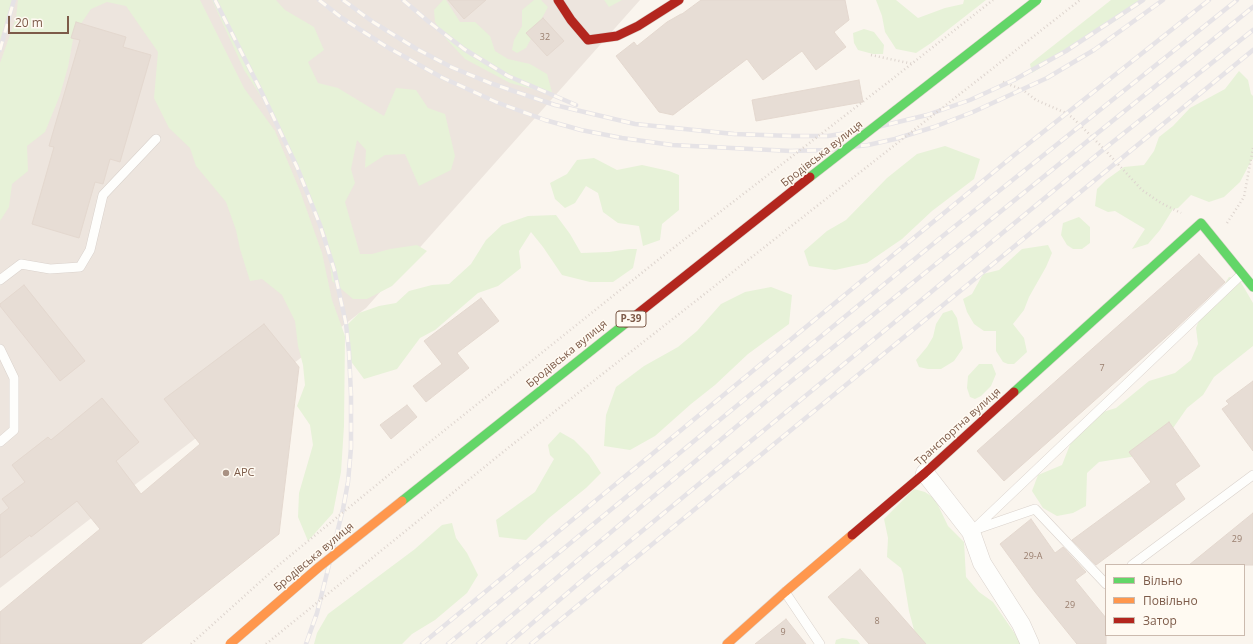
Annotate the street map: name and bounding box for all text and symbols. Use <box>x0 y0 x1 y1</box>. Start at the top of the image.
scale bar <box>10 8 71 34</box>
text: 20 m <box>15 14 43 31</box>
house number: 32 <box>540 32 550 42</box>
street label: Бродівська вулиця <box>779 118 865 190</box>
road number: Р-39 <box>616 311 646 327</box>
street label: Бродівська вулиця <box>524 317 610 391</box>
house number: 7 <box>1099 363 1105 373</box>
street label: Транспортна вулиця <box>913 385 1003 469</box>
place label: АРС <box>234 466 255 480</box>
marker: АРС <box>221 468 231 478</box>
street label: Бродівська вулиця <box>271 520 357 594</box>
house number: 29 <box>1232 534 1242 544</box>
house number: 29-А <box>1024 551 1042 561</box>
legend <box>1105 564 1245 636</box>
text: Вільно <box>1143 572 1183 589</box>
text: Повільно <box>1143 592 1198 609</box>
house number: 29 <box>1065 600 1075 610</box>
text: Затор <box>1143 612 1177 629</box>
house number: 8 <box>874 616 880 626</box>
house number: 9 <box>780 627 786 637</box>

